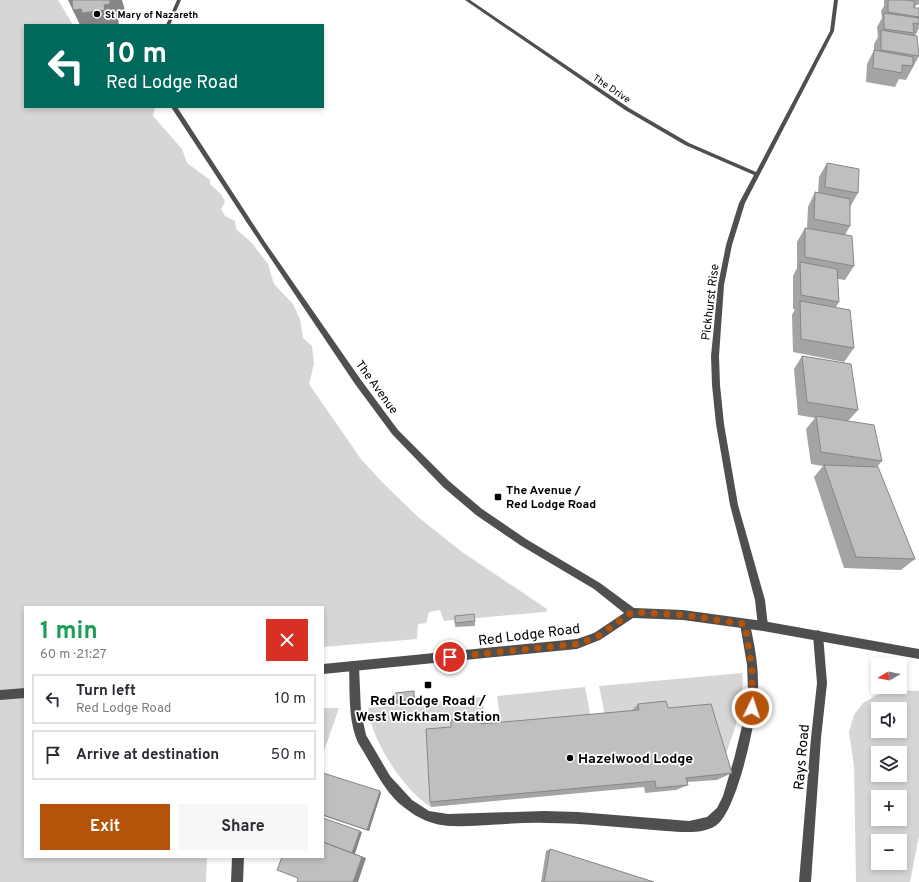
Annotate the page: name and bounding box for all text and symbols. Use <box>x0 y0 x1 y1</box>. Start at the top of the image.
marker: St Mary of Nazareth <box>92 9 102 19</box>
place label: St Mary of Nazareth <box>105 9 198 22</box>
text: 10 m <box>106 37 167 73</box>
icon: left <box>40 40 92 92</box>
text: Red Lodge Road <box>106 72 238 95</box>
street label: The Drive <box>590 72 633 107</box>
street label: Pickhurst Rise <box>698 263 724 341</box>
street label: The Avenue <box>351 357 401 418</box>
place label: The Avenue / Red Lodge Road <box>506 483 596 513</box>
marker: The Avenue / Red Lodge Road <box>493 492 503 502</box>
text: 1 min <box>40 617 98 647</box>
button: close <box>266 619 308 661</box>
street label: Red Lodge Road <box>477 621 581 650</box>
pin <box>433 640 467 674</box>
icon: arrive <box>439 646 461 668</box>
text: 60 m · 21:27 <box>40 647 107 663</box>
north arrow <box>871 658 907 694</box>
map controls <box>871 658 907 870</box>
marker: Red Lodge Road / West Wickham Station <box>423 680 433 690</box>
text: Turn left <box>76 682 136 701</box>
position arrow <box>731 687 773 729</box>
icon: left <box>42 688 64 710</box>
text: 10 m <box>275 690 306 709</box>
place label: Red Lodge Road / West Wickham Station <box>356 693 500 726</box>
text: Red Lodge Road <box>76 701 171 717</box>
button: sound <box>871 702 907 738</box>
street label: Rays Road <box>791 724 814 791</box>
icon: arrive <box>42 744 64 766</box>
text: Arrive at destination <box>76 746 219 765</box>
text: 50 m <box>271 746 306 765</box>
button: layers <box>871 746 907 782</box>
place label: Hazelwood Lodge <box>578 751 693 768</box>
marker: Hazelwood Lodge <box>565 753 575 763</box>
button: + <box>871 790 907 826</box>
button: Exit <box>40 804 170 850</box>
button: Share <box>178 804 308 850</box>
button: − <box>871 834 907 870</box>

